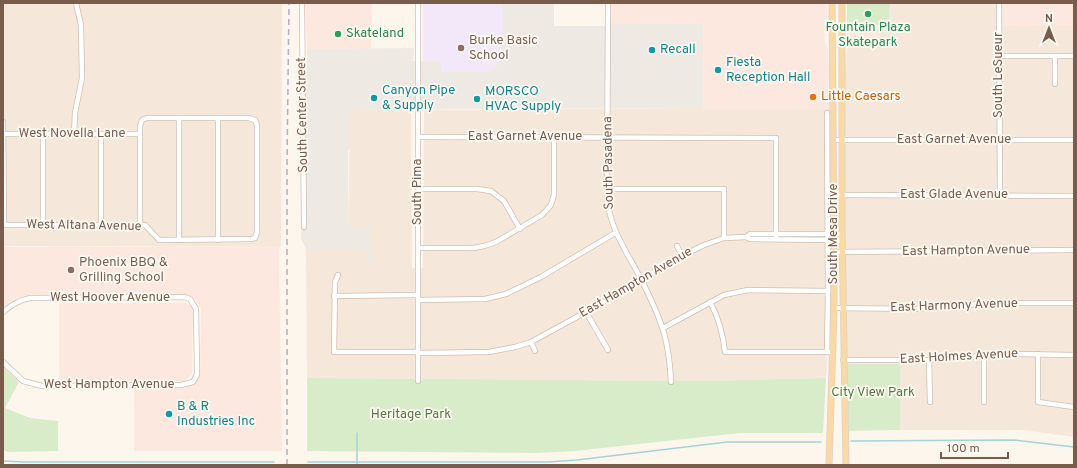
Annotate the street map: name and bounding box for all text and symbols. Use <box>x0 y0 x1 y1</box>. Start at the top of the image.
north arrow <box>1029 8 1069 48</box>
marker: Fountain Plaza Skatepark <box>863 9 873 19</box>
text: N <box>1045 12 1053 26</box>
place label: Fountain Plaza Skatepark <box>825 20 911 51</box>
place label: Skateland <box>346 26 404 42</box>
marker: Skateland <box>333 29 343 39</box>
street label: South LeSueur <box>991 32 1007 118</box>
place label: Burke Basic School <box>469 33 538 64</box>
place label: Recall <box>660 42 696 58</box>
marker: Burke Basic School <box>456 43 466 53</box>
marker: Recall <box>647 45 657 55</box>
place label: Fiesta Reception Hall <box>726 55 810 86</box>
street label: South Center Street <box>294 57 312 173</box>
marker: Fiesta Reception Hall <box>713 65 723 75</box>
place label: Canyon Pipe & Supply <box>382 83 455 114</box>
place label: MORSCO HVAC Supply <box>485 84 561 115</box>
place label: Little Caesars <box>821 89 901 105</box>
marker: Little Caesars <box>808 92 818 102</box>
marker: Canyon Pipe & Supply <box>369 93 379 103</box>
marker: MORSCO HVAC Supply <box>472 94 482 104</box>
street label: South Pasadena <box>600 116 618 210</box>
street label: West Novella Lane <box>19 126 125 142</box>
street label: East Garnet Avenue <box>468 129 582 145</box>
street label: East Garnet Avenue <box>897 132 1011 148</box>
street label: South Pima <box>410 159 426 225</box>
street label: South Mesa Drive <box>826 183 842 285</box>
street label: East Glade Avenue <box>900 187 1008 203</box>
street label: West Altana Avenue <box>26 217 142 235</box>
street label: East Hampton Avenue <box>902 242 1030 260</box>
street label: East Hampton Avenue <box>577 244 695 322</box>
place label: Phoenix BBQ & Grilling School <box>79 255 168 286</box>
marker: Phoenix BBQ & Grilling School <box>66 265 76 275</box>
street label: West Hoover Avenue <box>50 290 170 306</box>
street label: East Harmony Avenue <box>890 296 1018 316</box>
street label: East Holmes Avenue <box>899 346 1019 368</box>
street label: West Hampton Avenue <box>44 377 174 393</box>
park label: City View Park <box>831 385 915 401</box>
place label: B & R Industries Inc <box>177 399 255 430</box>
park label: Heritage Park <box>371 407 451 423</box>
marker: B & R Industries Inc <box>164 409 174 419</box>
scale bar <box>941 434 1008 460</box>
text: 100 m <box>947 441 980 457</box>

